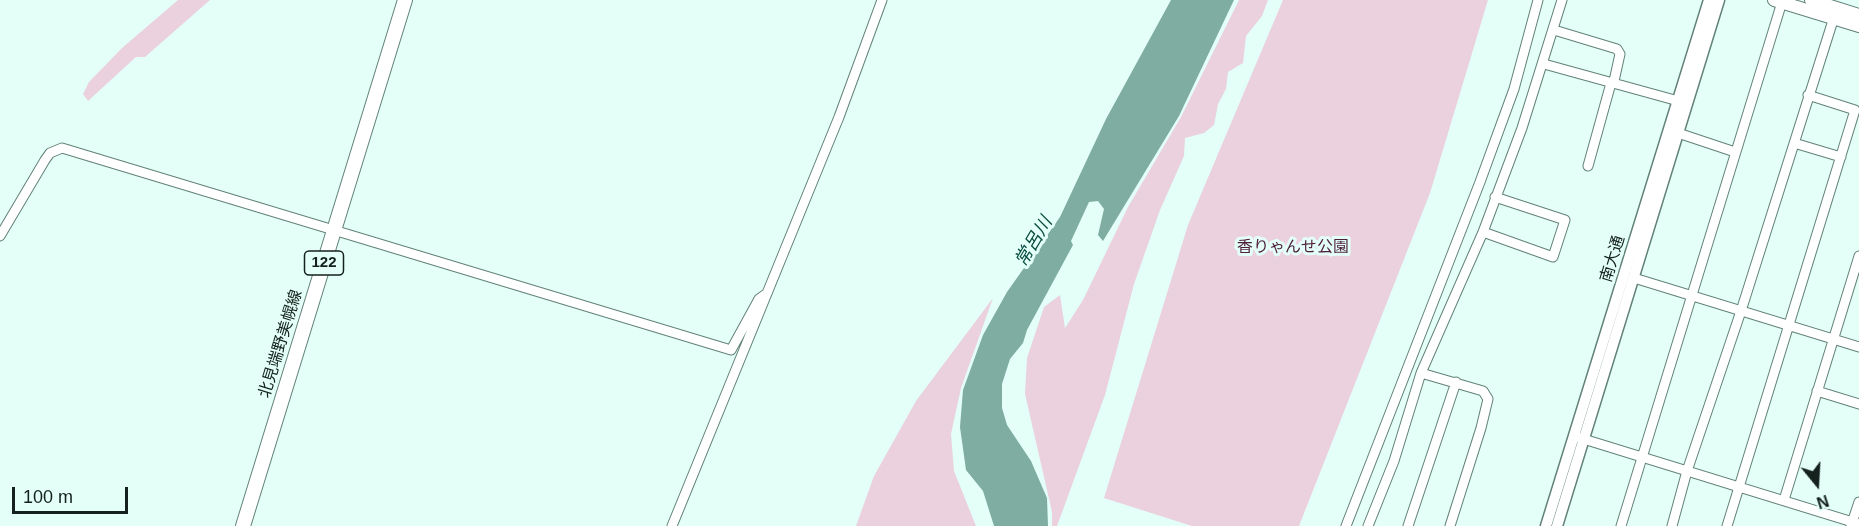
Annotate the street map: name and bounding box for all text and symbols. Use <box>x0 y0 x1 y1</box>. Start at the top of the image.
water label: 常呂川 <box>1011 213 1057 271</box>
street label: 南大通 <box>1597 233 1629 285</box>
park label: 香りゃんせ公園 <box>1237 238 1349 258</box>
road number: 122 <box>304 251 344 275</box>
street label: 北見端野美幌線 <box>255 288 307 400</box>
north arrow <box>1787 454 1847 514</box>
scale bar <box>15 475 130 513</box>
text: 100 m <box>23 487 73 507</box>
text: N <box>1815 492 1831 511</box>

